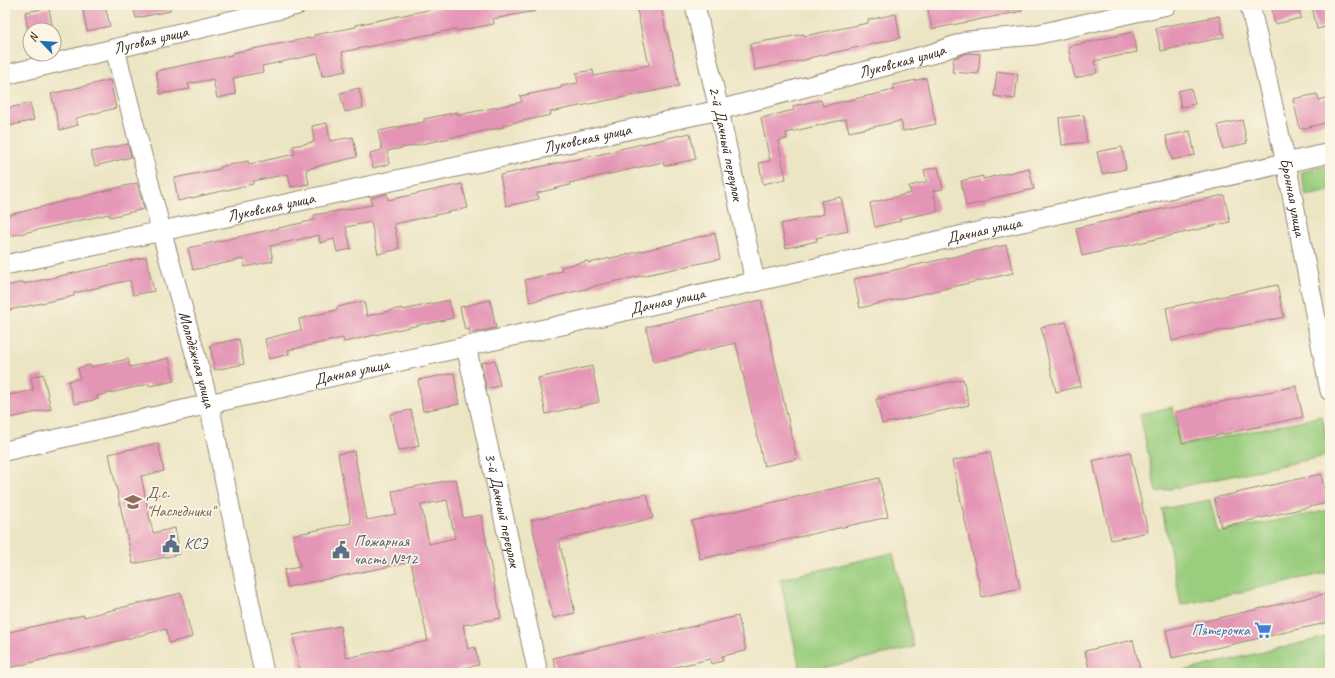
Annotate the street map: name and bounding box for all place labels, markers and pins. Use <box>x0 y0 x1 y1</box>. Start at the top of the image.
place label: Д.с. "Наследники" <box>146 483 218 521</box>
school or university icon: Д.с. "Наследники" <box>123 492 143 512</box>
place label: Пожарная часть №12 <box>354 531 419 569</box>
public building icon: КСЭ <box>161 534 181 554</box>
place label: КСЭ <box>184 534 209 554</box>
public building icon: Пожарная часть №12 <box>331 540 351 560</box>
place label: Пятерочка <box>1191 620 1251 640</box>
supermarket icon: Пятерочка <box>1253 620 1273 640</box>

